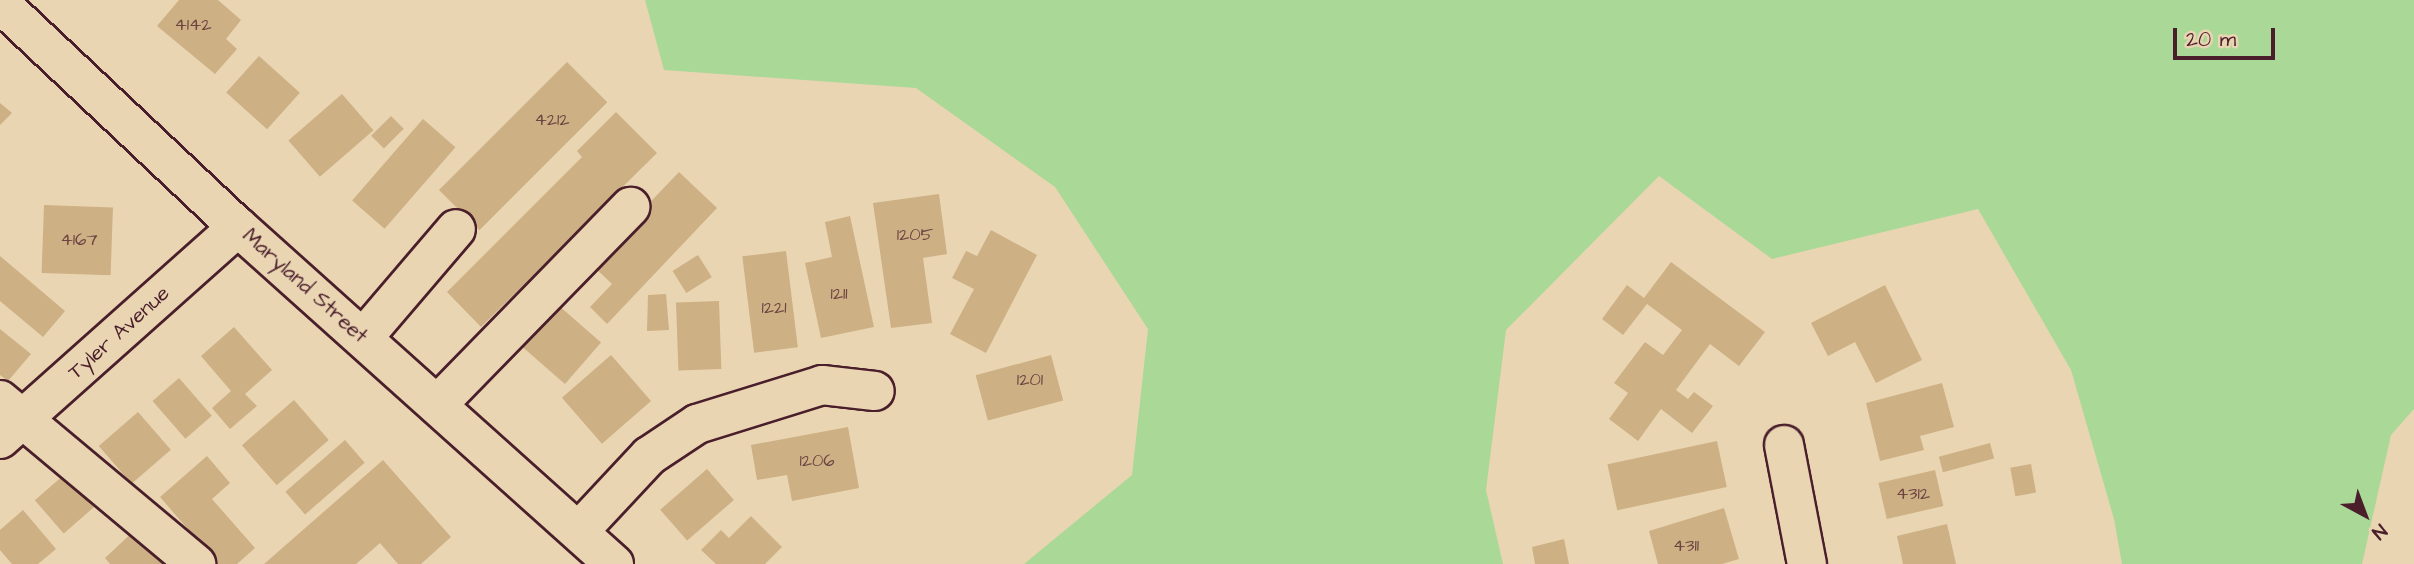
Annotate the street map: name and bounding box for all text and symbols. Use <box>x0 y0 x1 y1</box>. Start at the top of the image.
house number: 4142 <box>174 14 212 36</box>
scale bar <box>2176 14 2278 58</box>
text: 20 m <box>2186 25 2236 54</box>
house number: 4212 <box>534 109 570 131</box>
street label: Maryland Street <box>237 223 373 349</box>
house number: 1205 <box>897 224 933 246</box>
house number: 4167 <box>61 229 97 251</box>
street label: Tyler Avenue <box>63 281 175 385</box>
house number: 1211 <box>830 283 848 305</box>
house number: 1221 <box>761 297 787 319</box>
house number: 1201 <box>1017 369 1043 391</box>
house number: 1206 <box>799 450 835 472</box>
north arrow <box>2330 480 2400 550</box>
house number: 4312 <box>1896 483 1930 505</box>
text: N <box>2366 517 2392 545</box>
house number: 4311 <box>1673 535 1699 557</box>

